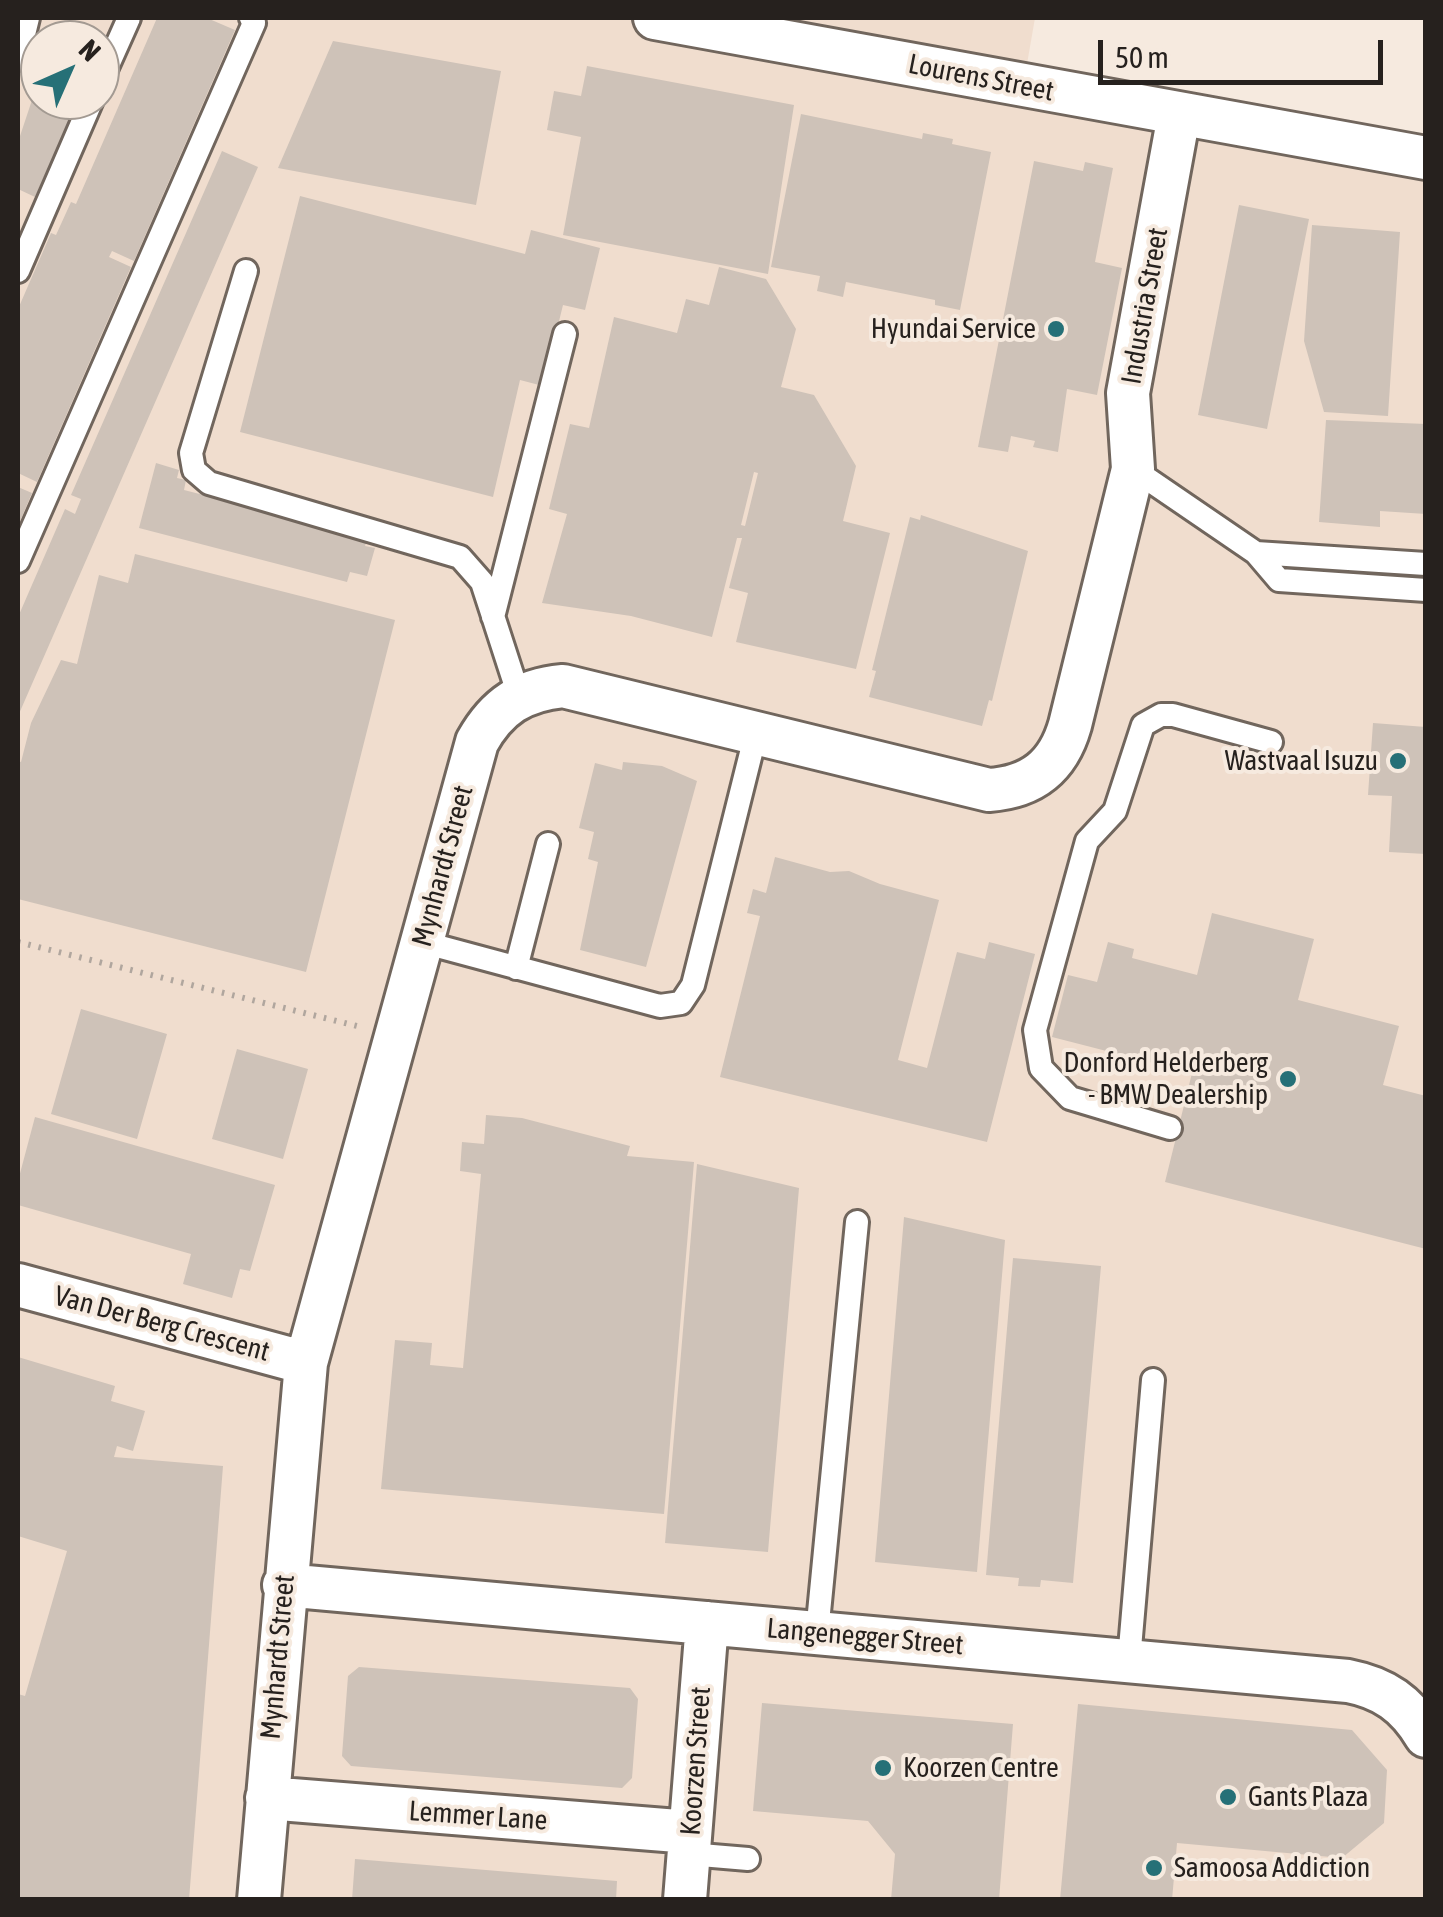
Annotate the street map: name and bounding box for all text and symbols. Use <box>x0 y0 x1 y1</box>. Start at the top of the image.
north arrow <box>20 20 120 120</box>
scale bar <box>1103 20 1388 82</box>
text: N <box>73 33 107 67</box>
text: 50 m <box>1115 40 1169 74</box>
street label: Lourens Street <box>906 47 1056 109</box>
street label: Industria Street <box>1115 225 1175 387</box>
place label: Hyundai Service <box>871 312 1036 346</box>
marker: Hyundai Service <box>1045 318 1067 340</box>
place label: Wastvaal Isuzu <box>1225 744 1378 778</box>
marker: Wastvaal Isuzu <box>1387 750 1409 772</box>
street label: Mynhardt Street <box>405 782 481 950</box>
place label: Donford Helderberg - BMW Dealership <box>1064 1046 1268 1112</box>
marker: Donford Helderberg - BMW Dealership <box>1277 1068 1299 1090</box>
street label: Van Der Berg Crescent <box>51 1279 273 1369</box>
street label: Mynhardt Street <box>254 1573 302 1741</box>
street label: Langenegger Street <box>765 1612 965 1662</box>
street label: Koorzen Street <box>674 1685 718 1837</box>
place label: Koorzen Centre <box>903 1751 1059 1785</box>
marker: Koorzen Centre <box>872 1757 894 1779</box>
place label: Gants Plaza <box>1248 1780 1368 1814</box>
marker: Gants Plaza <box>1217 1786 1239 1808</box>
street label: Lemmer Lane <box>408 1794 548 1838</box>
place label: Samoosa Addiction <box>1174 1851 1370 1885</box>
marker: Samoosa Addiction <box>1143 1857 1165 1879</box>

